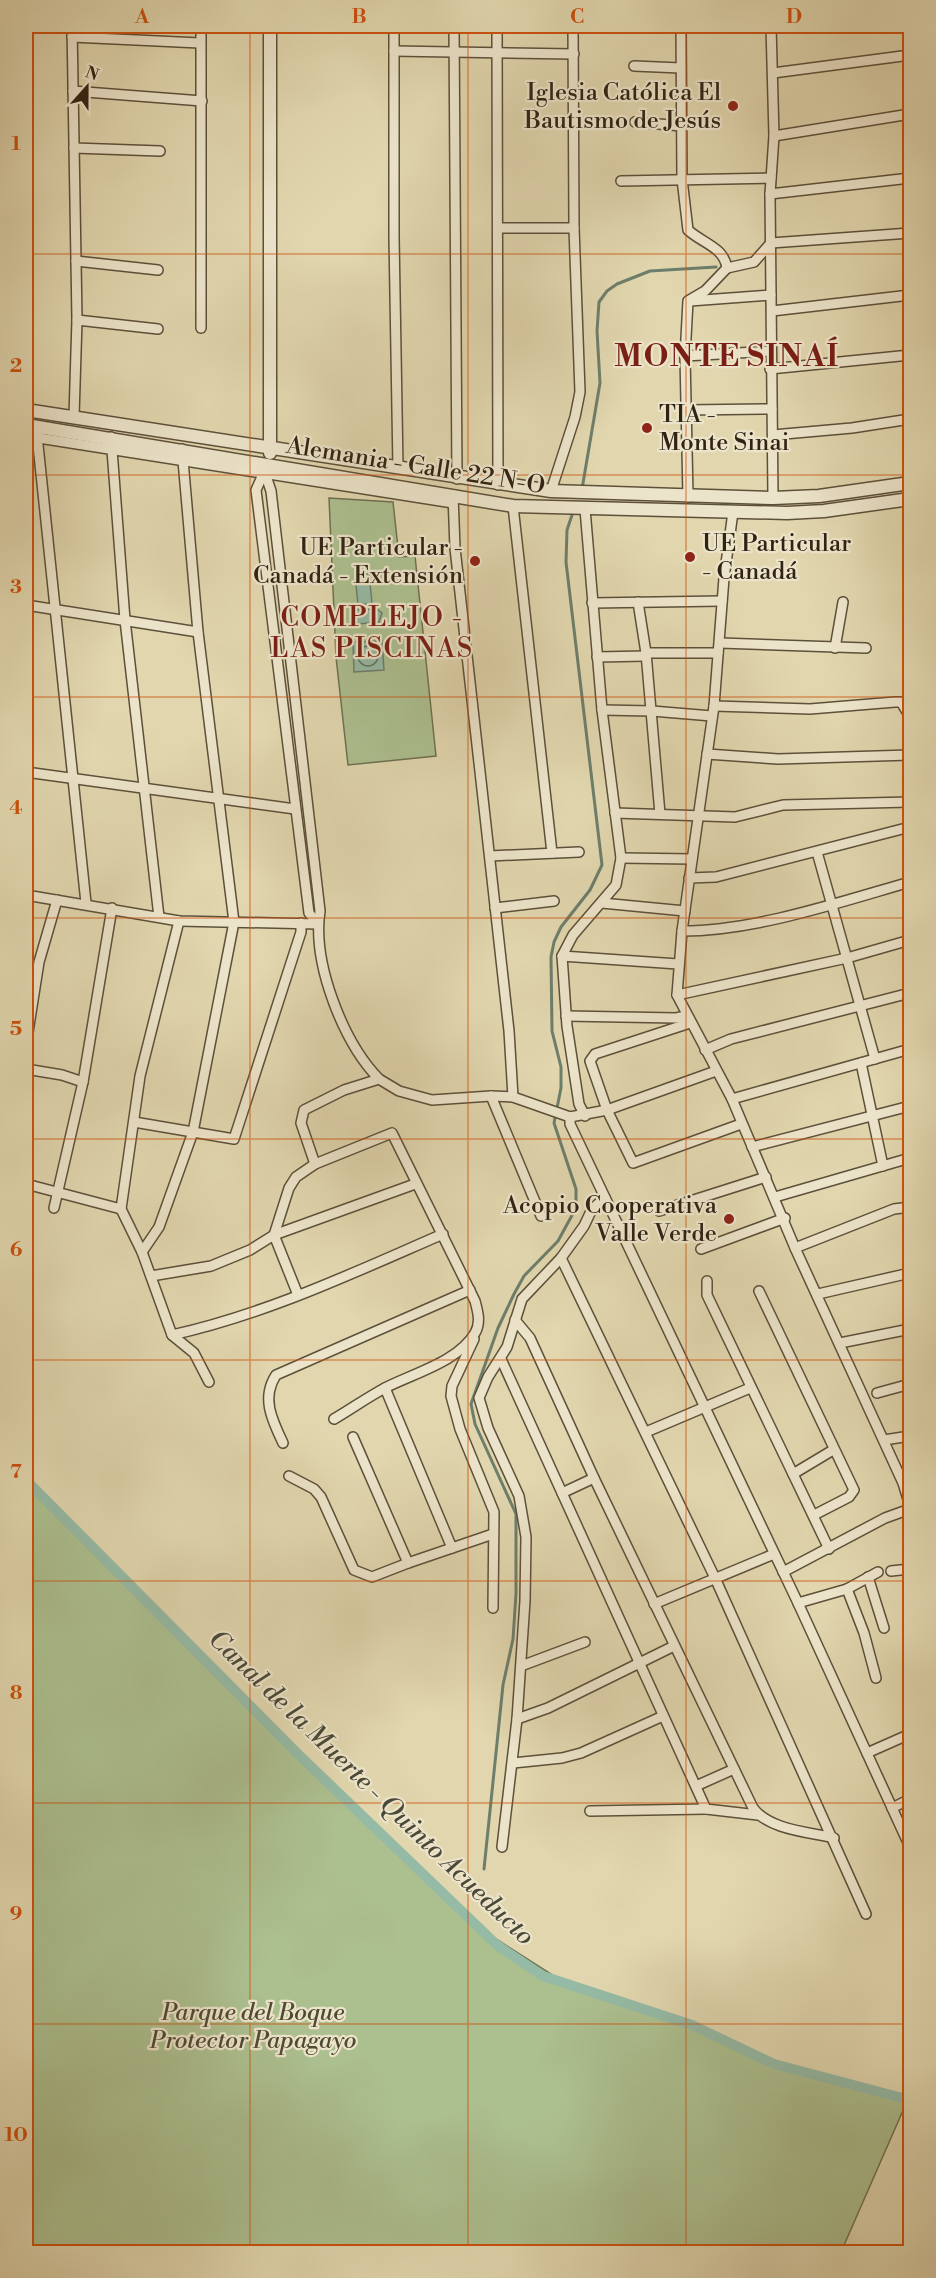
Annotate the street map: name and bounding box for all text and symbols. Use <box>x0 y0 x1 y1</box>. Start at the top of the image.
text: A <box>134 5 150 30</box>
text: B <box>351 5 367 30</box>
text: C <box>570 5 584 30</box>
text: D <box>786 5 802 30</box>
north arrow <box>57 57 117 117</box>
text: N <box>83 62 102 86</box>
place label: Iglesia Católica El Bautismo de Jesús <box>523 78 721 136</box>
marker: Iglesia Católica El Bautismo de Jesús <box>726 99 740 113</box>
text: 1 <box>11 132 21 157</box>
district label: MONTE SINAÍ <box>614 336 840 376</box>
text: 2 <box>10 354 22 379</box>
place label: TIA - Monte Sinai <box>659 400 790 458</box>
marker: TIA - Monte Sinai <box>640 421 654 435</box>
street label: Alemania - Calle 22 N-O <box>283 431 547 501</box>
place label: UE Particular - Canadá <box>702 529 851 587</box>
place label: UE Particular - Canadá - Extensión <box>253 533 463 591</box>
marker: UE Particular - Canadá <box>683 550 697 564</box>
marker: UE Particular - Canadá - Extensión <box>468 554 482 568</box>
text: 3 <box>10 575 22 600</box>
district label: COMPLEJO - LAS PISCINAS <box>270 601 474 666</box>
text: 4 <box>9 796 23 821</box>
text: 5 <box>10 1017 22 1042</box>
place label: Acopio Cooperativa Valle Verde <box>502 1191 718 1249</box>
marker: Acopio Cooperativa Valle Verde <box>722 1212 736 1226</box>
text: 6 <box>10 1238 23 1263</box>
text: 7 <box>10 1460 22 1485</box>
water label: Canal de la Muerte - Quinto Acueducto <box>202 1623 541 1952</box>
text: 8 <box>10 1681 23 1706</box>
text: 9 <box>10 1902 22 1927</box>
park label: Parque del Boque Protector Papagayo <box>149 1998 356 2056</box>
text: 10 <box>4 2123 28 2148</box>

